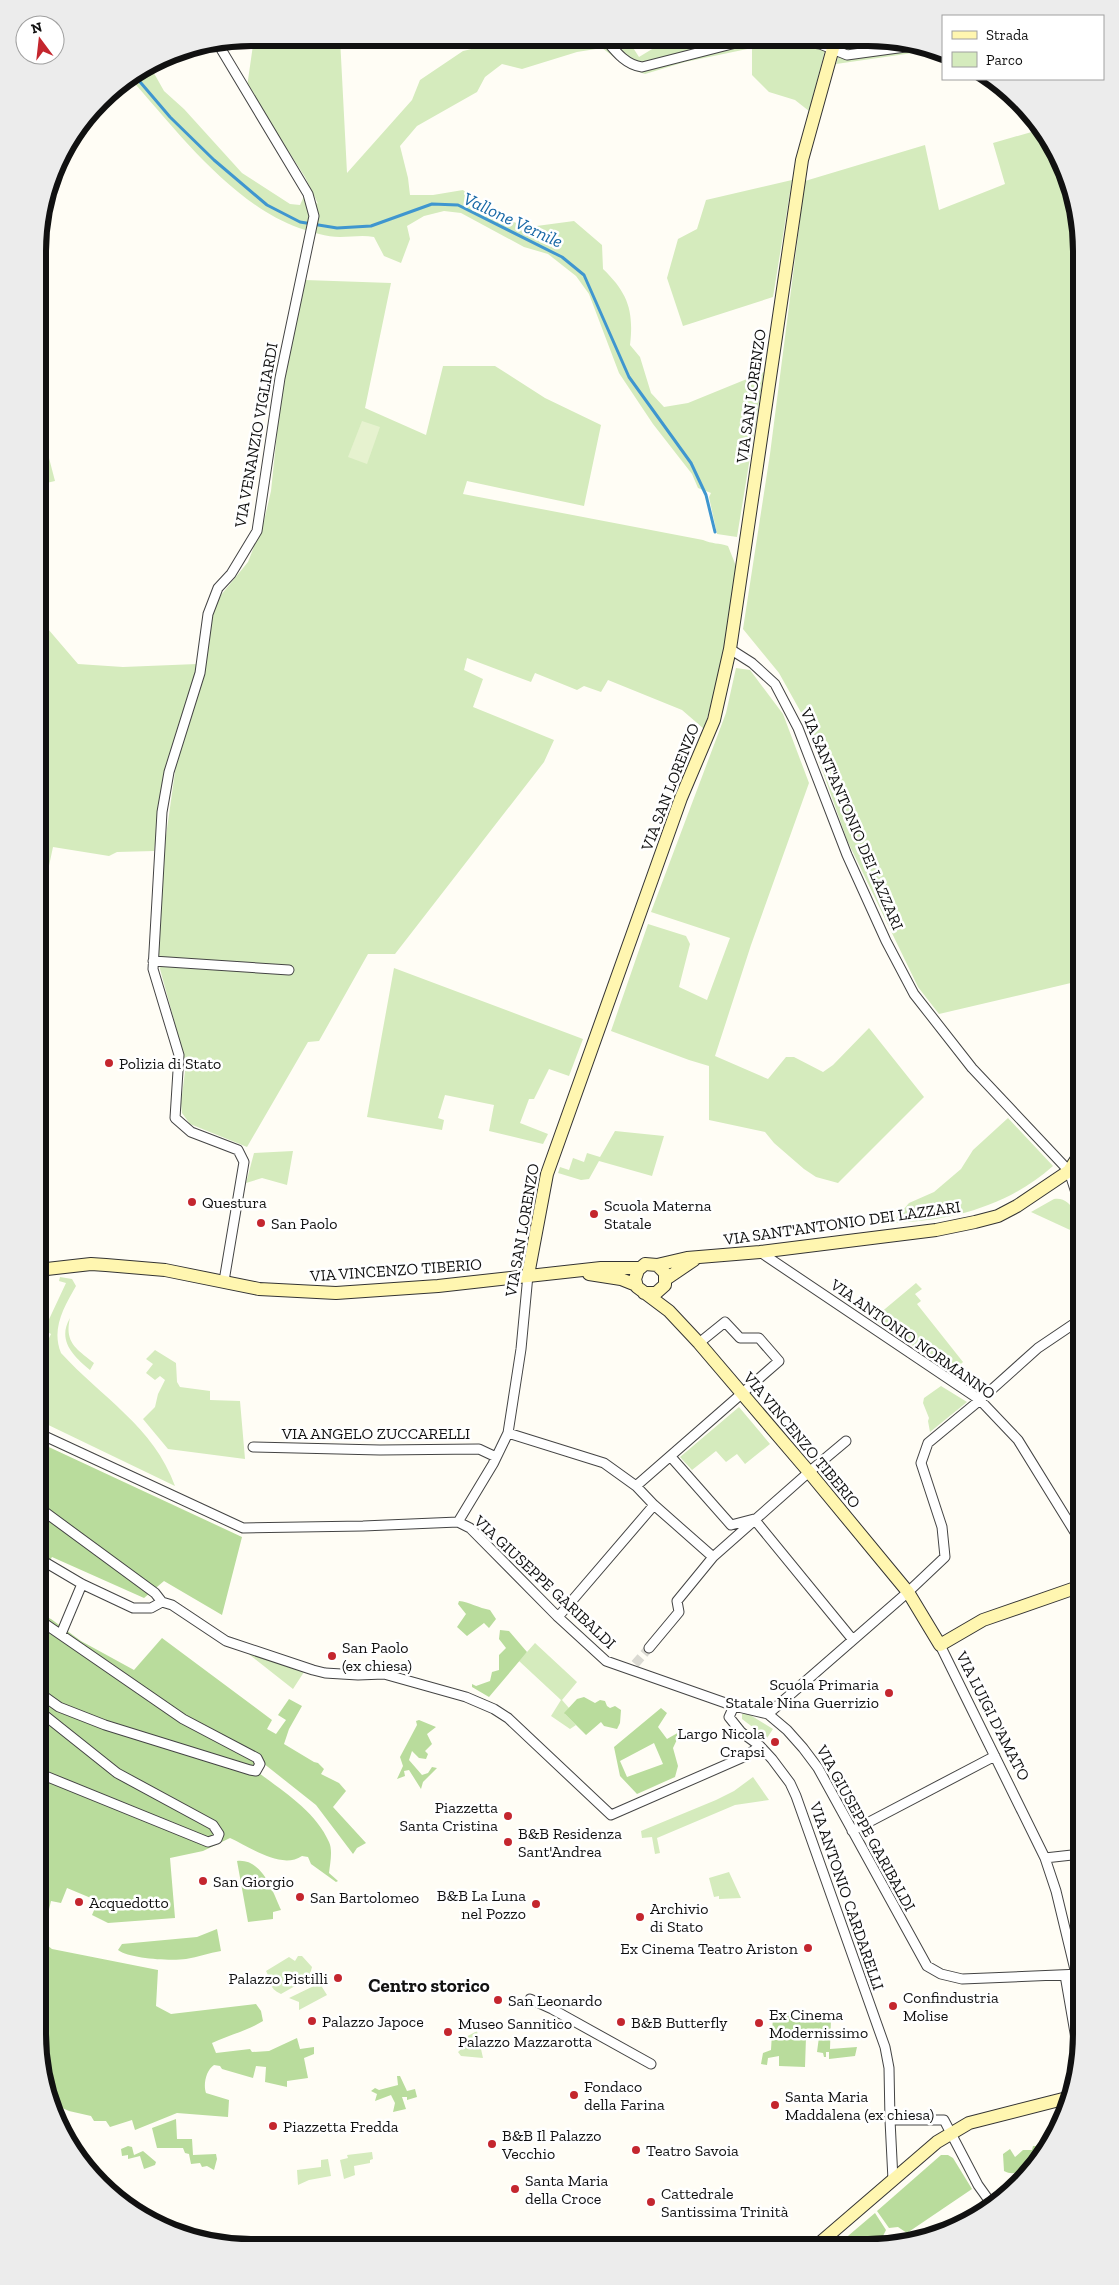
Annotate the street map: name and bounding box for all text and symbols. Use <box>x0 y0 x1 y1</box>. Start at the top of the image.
north arrow <box>15 15 65 65</box>
legend <box>942 15 1104 80</box>
text: N <box>29 18 44 38</box>
text: Strada <box>986 26 1029 44</box>
text: Parco <box>986 51 1023 69</box>
water label: Vallone Vernile <box>460 187 567 253</box>
street label: VIA SAN LORENZO <box>732 327 770 465</box>
street label: VIA VENANZIO VIGLIARDI <box>230 341 282 530</box>
street label: VIA SANT'ANTONIO DEI LAZZARI <box>796 704 907 933</box>
street label: VIA SAN LORENZO <box>637 720 703 854</box>
place label: Polizia di Stato <box>119 1054 221 1073</box>
marker: Polizia di Stato <box>103 1057 115 1069</box>
street label: VIA SAN LORENZO <box>501 1162 543 1299</box>
place label: Questura <box>202 1193 267 1212</box>
marker: Questura <box>186 1196 198 1208</box>
place label: Scuola Materna Statale <box>604 1196 712 1233</box>
street label: VIA SANT'ANTONIO DEI LAZZARI <box>721 1197 962 1249</box>
marker: Scuola Materna Statale <box>588 1208 600 1220</box>
place label: San Paolo <box>271 1214 338 1233</box>
marker: San Paolo <box>255 1217 267 1229</box>
street label: VIA VINCENZO TIBERIO <box>309 1255 483 1286</box>
street label: VIA ANTONIO NORMANNO <box>826 1274 999 1403</box>
street label: VIA VINCENZO TIBERIO <box>739 1367 865 1512</box>
street label: VIA ANGELO ZUCCARELLI <box>281 1424 470 1443</box>
street label: VIA GIUSEPPE GARIBALDI <box>469 1511 620 1653</box>
place label: San Paolo (ex chiesa) <box>342 1638 412 1675</box>
street label: VIA LUIGI D'AMATO <box>952 1647 1034 1784</box>
marker: San Paolo (ex chiesa) <box>326 1650 338 1662</box>
place label: Scuola Primaria Statale Nina Guerrizio <box>726 1675 879 1712</box>
marker: Scuola Primaria Statale Nina Guerrizio <box>883 1687 895 1699</box>
place label: Largo Nicola Crapsi <box>678 1724 766 1761</box>
marker: Largo Nicola Crapsi <box>769 1736 781 1748</box>
street label: VIA GIUSEPPE GARIBALDI <box>812 1741 920 1914</box>
place label: Piazzetta Santa Cristina <box>399 1798 498 1835</box>
street label: VIA ANTONIO CARDARELLI <box>806 1799 888 1993</box>
marker: Piazzetta Santa Cristina <box>502 1810 514 1822</box>
place label: B&B Residenza Sant'Andrea <box>518 1824 622 1861</box>
marker: B&B Residenza Sant'Andrea <box>502 1836 514 1848</box>
place label: San Giorgio <box>213 1872 294 1891</box>
marker: San Giorgio <box>197 1875 209 1887</box>
place label: B&B La Luna nel Pozzo <box>437 1886 526 1923</box>
place label: San Bartolomeo <box>310 1888 419 1907</box>
marker: San Bartolomeo <box>294 1891 306 1903</box>
place label: Acquedotto <box>89 1893 169 1912</box>
marker: Acquedotto <box>73 1896 85 1908</box>
marker: B&B La Luna nel Pozzo <box>530 1898 542 1910</box>
place label: Archivio di Stato <box>650 1899 709 1936</box>
marker: Archivio di Stato <box>634 1911 646 1923</box>
place label: Ex Cinema Teatro Ariston <box>620 1939 799 1958</box>
marker: Ex Cinema Teatro Ariston <box>802 1942 814 1954</box>
place label: Palazzo Pistilli <box>228 1969 329 1988</box>
marker: Palazzo Pistilli <box>332 1972 344 1984</box>
district label: Centro storico <box>368 1974 490 1997</box>
place label: Confindustria Molise <box>903 1988 999 2025</box>
place label: San Leonardo <box>508 1991 602 2010</box>
marker: San Leonardo <box>492 1994 504 2006</box>
marker: Confindustria Molise <box>887 2000 899 2012</box>
place label: Ex Cinema Modernissimo <box>769 2005 868 2042</box>
place label: Palazzo Japoce <box>322 2012 424 2031</box>
place label: B&B Butterfly <box>631 2013 728 2032</box>
place label: Museo Sannitico Palazzo Mazzarotta <box>458 2014 593 2051</box>
marker: Palazzo Japoce <box>306 2015 318 2027</box>
marker: B&B Butterfly <box>615 2016 627 2028</box>
marker: Ex Cinema Modernissimo <box>753 2017 765 2029</box>
marker: Museo Sannitico Palazzo Mazzarotta <box>442 2026 454 2038</box>
place label: Fondaco della Farina <box>584 2077 665 2114</box>
place label: Santa Maria Maddalena (ex chiesa) <box>785 2087 934 2124</box>
marker: Fondaco della Farina <box>568 2089 580 2101</box>
marker: Santa Maria Maddalena (ex chiesa) <box>769 2099 781 2111</box>
place label: Piazzetta Fredda <box>283 2117 399 2136</box>
marker: Piazzetta Fredda <box>267 2120 279 2132</box>
place label: B&B Il Palazzo Vecchio <box>501 2126 602 2163</box>
marker: B&B Il Palazzo Vecchio <box>486 2138 498 2150</box>
place label: Teatro Savoia <box>646 2141 739 2160</box>
marker: Teatro Savoia <box>630 2144 642 2156</box>
place label: Santa Maria della Croce <box>525 2171 609 2208</box>
marker: Santa Maria della Croce <box>509 2183 521 2195</box>
place label: Cattedrale Santissima Trinità <box>661 2184 789 2221</box>
marker: Cattedrale Santissima Trinità <box>645 2196 657 2208</box>

